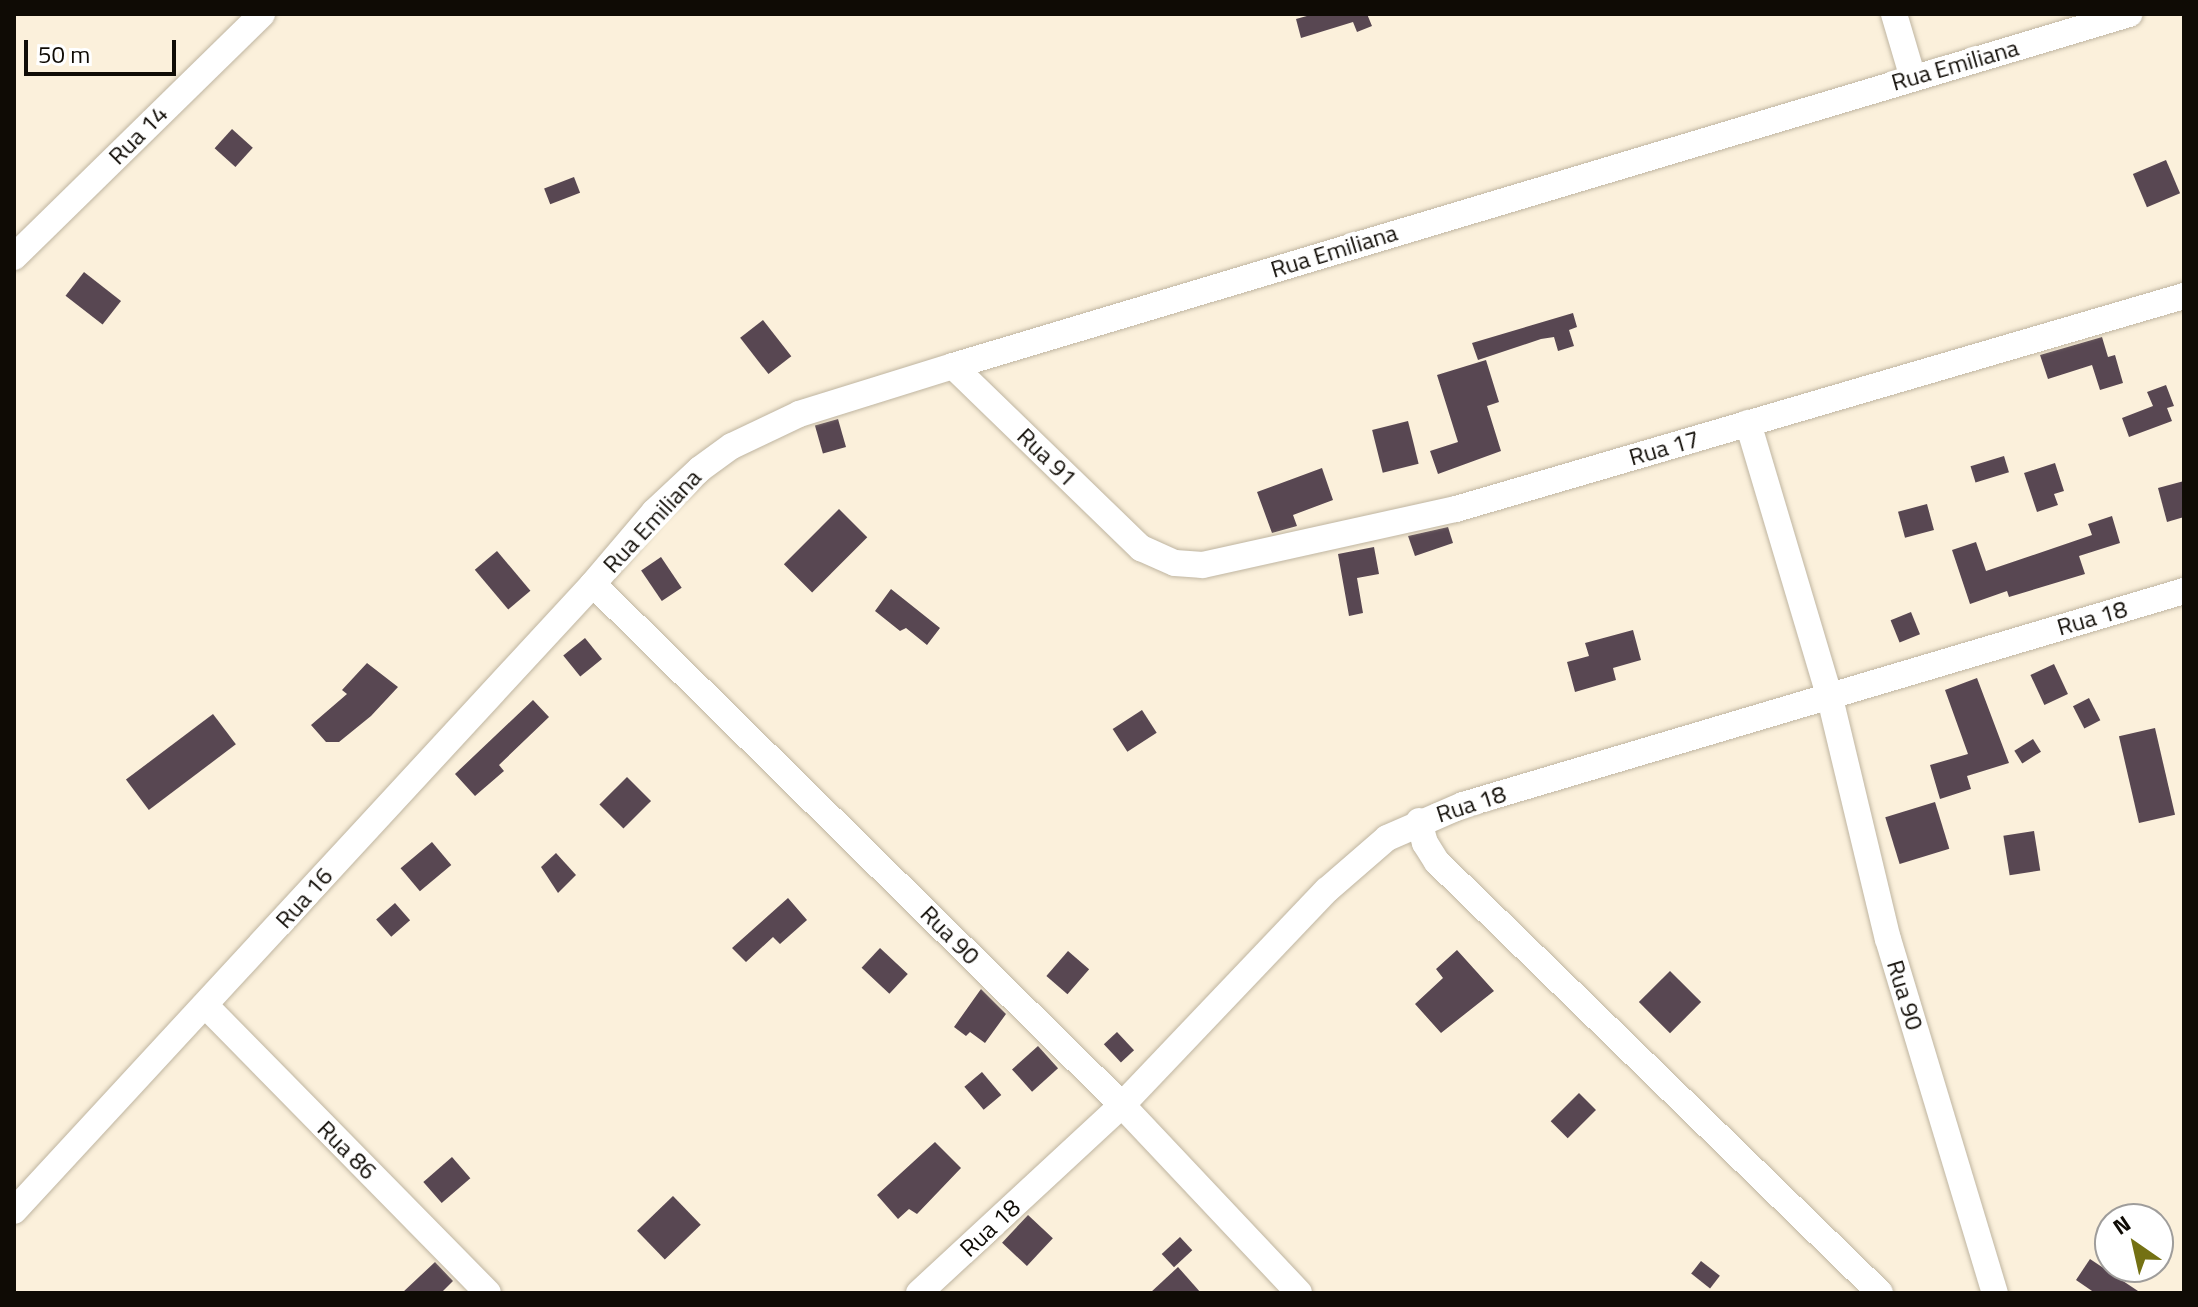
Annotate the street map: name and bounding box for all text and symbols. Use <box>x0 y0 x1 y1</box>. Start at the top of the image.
scale bar <box>28 24 180 74</box>
street label: Rua Emiliana <box>1888 33 2022 97</box>
text: 50 m <box>38 36 90 72</box>
street label: Rua 14 <box>102 99 174 171</box>
street label: Rua Emiliana <box>1267 218 1401 284</box>
street label: Rua 91 <box>1011 422 1083 492</box>
street label: Rua 17 <box>1626 424 1702 472</box>
street label: Rua Emiliana <box>597 463 707 579</box>
street label: Rua 18 <box>2054 594 2130 642</box>
street label: Rua 18 <box>1432 779 1510 829</box>
street label: Rua 16 <box>269 862 339 934</box>
street label: Rua 90 <box>914 899 986 971</box>
street label: Rua 90 <box>1881 957 1929 1033</box>
street label: Rua 86 <box>311 1114 383 1186</box>
street label: Rua 18 <box>954 1193 1026 1263</box>
north arrow <box>2094 1203 2174 1283</box>
text: N <box>2106 1206 2138 1243</box>

